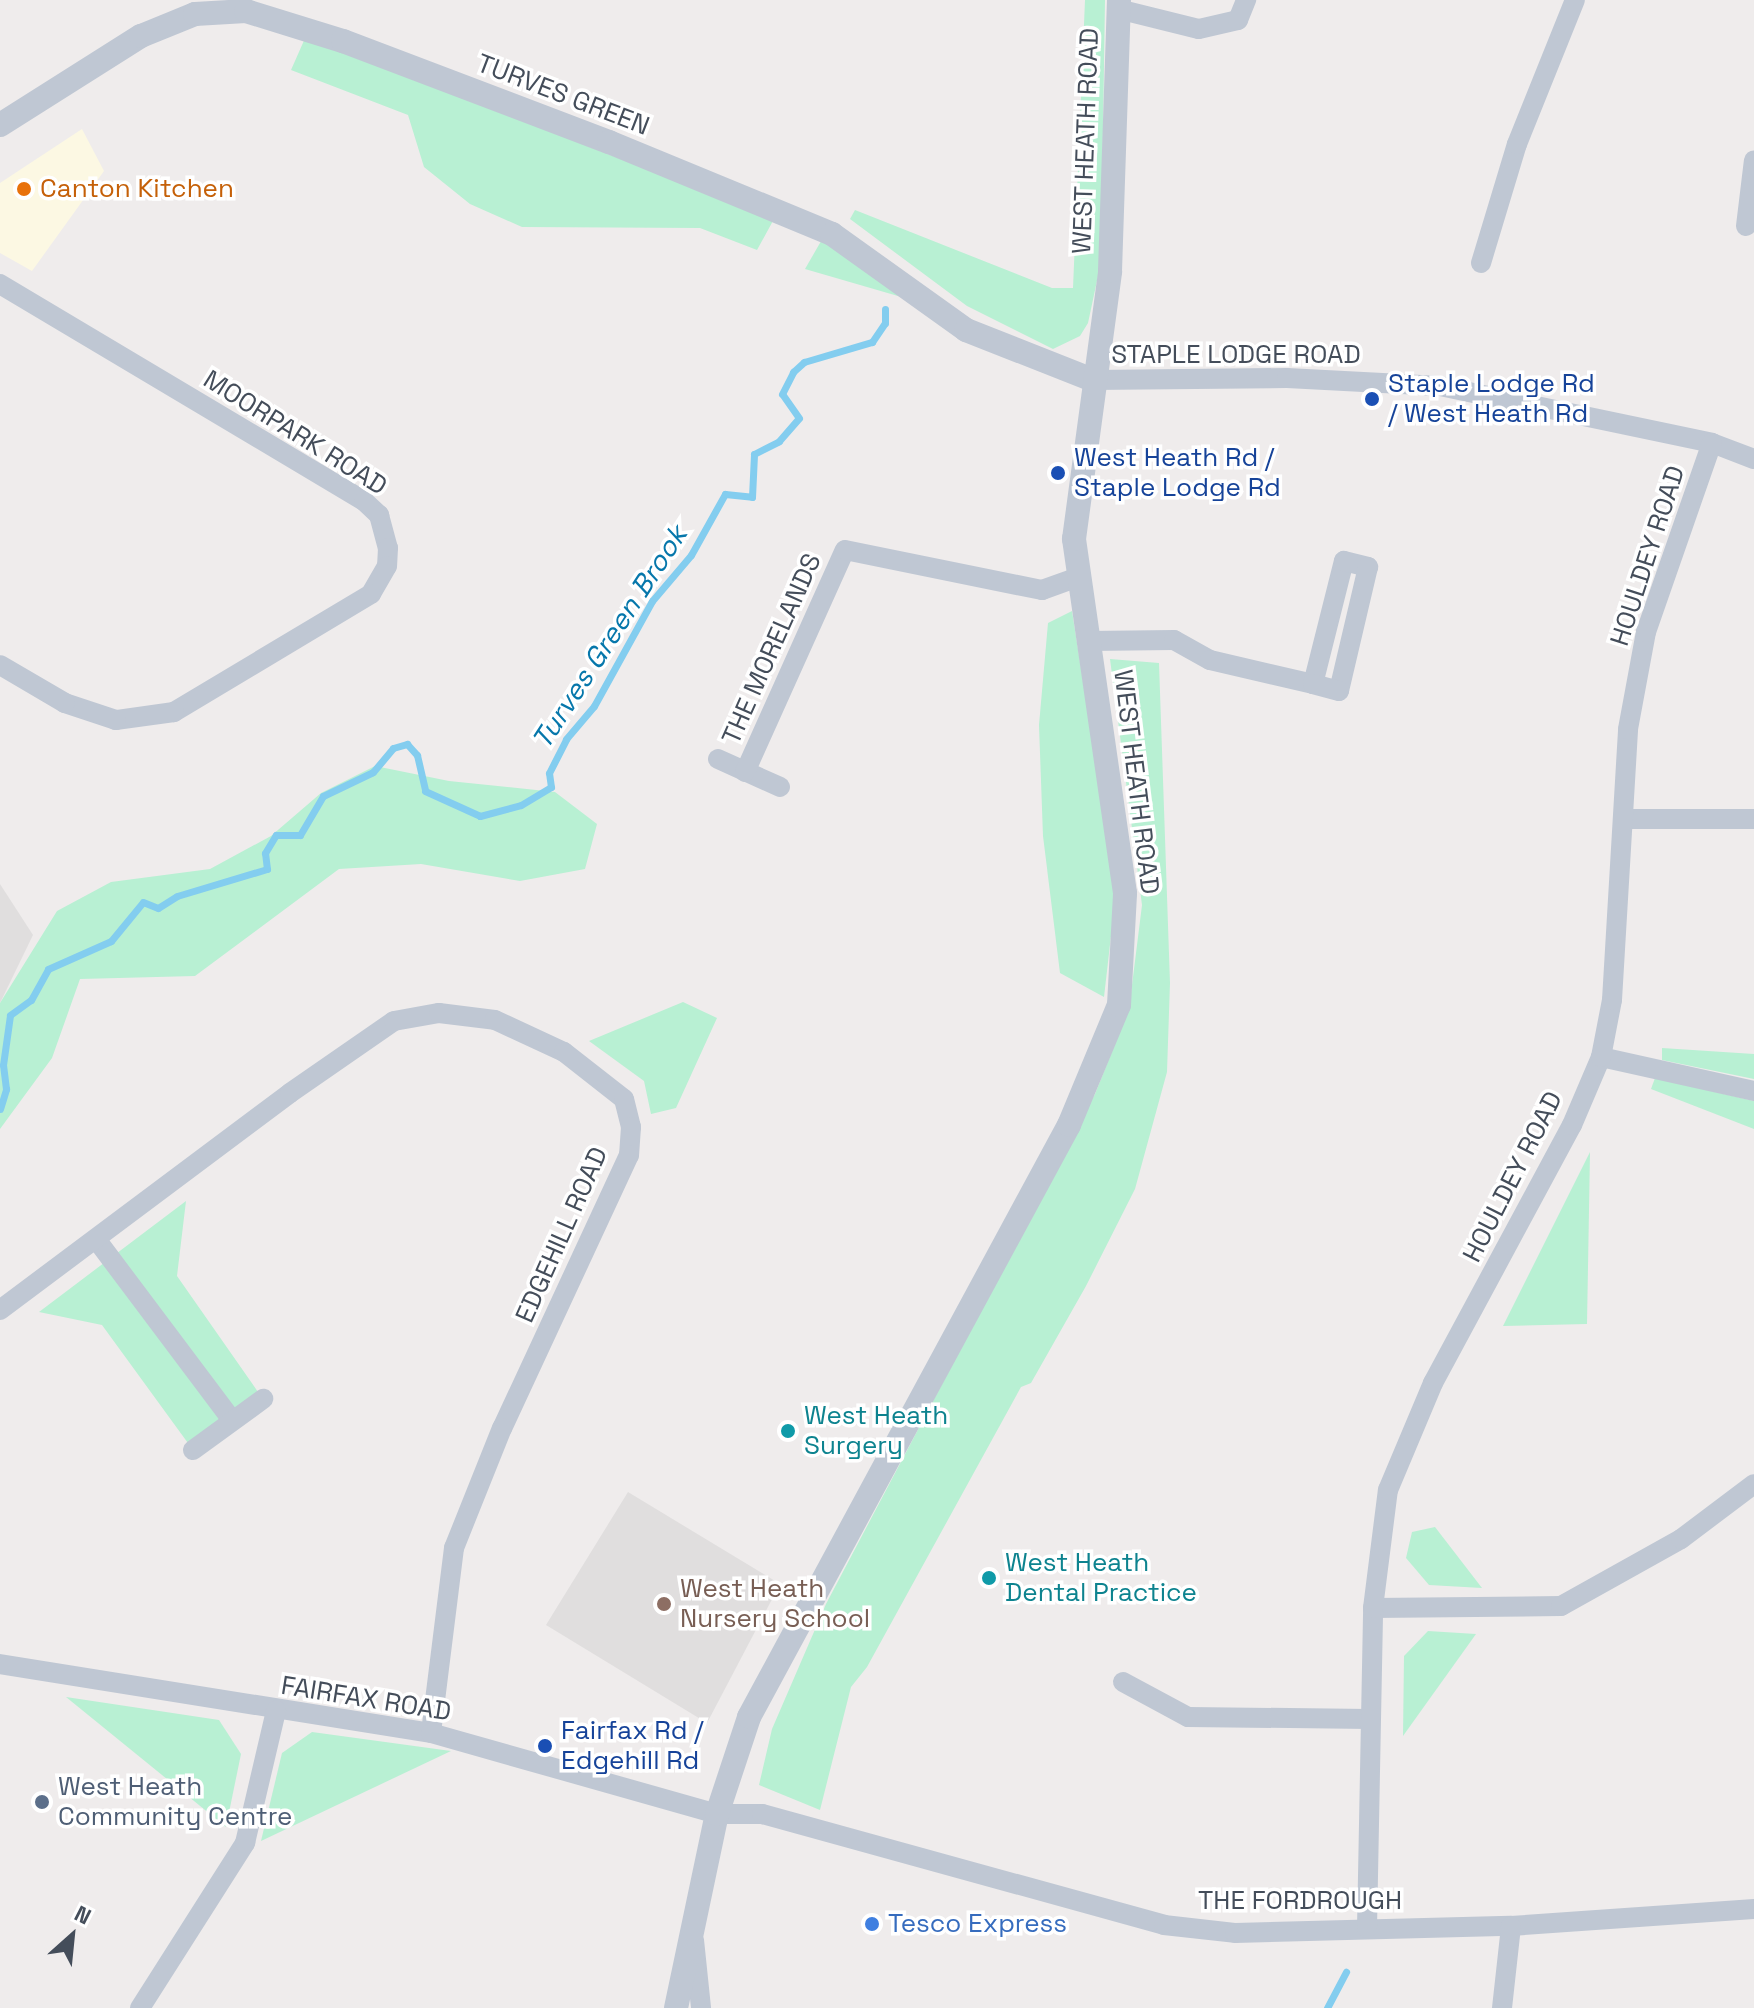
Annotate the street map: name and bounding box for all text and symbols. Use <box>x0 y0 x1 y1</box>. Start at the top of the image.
street label: WEST HEATH ROAD <box>1066 27 1106 255</box>
street label: TURVES GREEN <box>472 48 654 142</box>
place label: Canton Kitchen <box>40 173 234 205</box>
marker: Canton Kitchen <box>15 180 33 198</box>
street label: STAPLE LODGE ROAD <box>1111 339 1361 371</box>
street label: MOORPARK ROAD <box>198 364 392 502</box>
place label: Staple Lodge Rd / West Heath Rd <box>1388 368 1595 430</box>
marker: Staple Lodge Rd / West Heath Rd <box>1363 390 1381 408</box>
place label: West Heath Rd / Staple Lodge Rd <box>1074 442 1281 504</box>
street label: HOULDEY ROAD <box>1604 462 1692 650</box>
marker: West Heath Rd / Staple Lodge Rd <box>1049 464 1067 482</box>
water label: Turves Green Brook <box>524 519 694 755</box>
street label: THE MORELANDS <box>716 549 828 749</box>
street label: WEST HEATH ROAD <box>1107 668 1165 896</box>
street label: HOULDEY ROAD <box>1457 1086 1569 1268</box>
street label: EDGEHILL ROAD <box>509 1142 615 1328</box>
place label: West Heath Surgery <box>804 1400 948 1462</box>
marker: West Heath Surgery <box>779 1422 797 1440</box>
place label: West Heath Dental Practice <box>1005 1547 1197 1608</box>
marker: West Heath Dental Practice <box>980 1569 998 1587</box>
place label: West Heath Nursery School <box>680 1573 870 1634</box>
marker: West Heath Nursery School <box>655 1595 673 1613</box>
street label: FAIRFAX ROAD <box>279 1670 453 1728</box>
place label: Fairfax Rd / Edgehill Rd <box>561 1715 704 1776</box>
marker: Fairfax Rd / Edgehill Rd <box>536 1737 554 1755</box>
place label: West Heath Community Centre <box>58 1771 292 1832</box>
marker: West Heath Community Centre <box>33 1793 51 1811</box>
street label: THE FORDROUGH <box>1198 1885 1402 1917</box>
north arrow <box>32 1896 112 1976</box>
text: N <box>70 1899 96 1930</box>
place label: Tesco Express <box>888 1908 1067 1940</box>
marker: Tesco Express <box>863 1915 881 1933</box>

